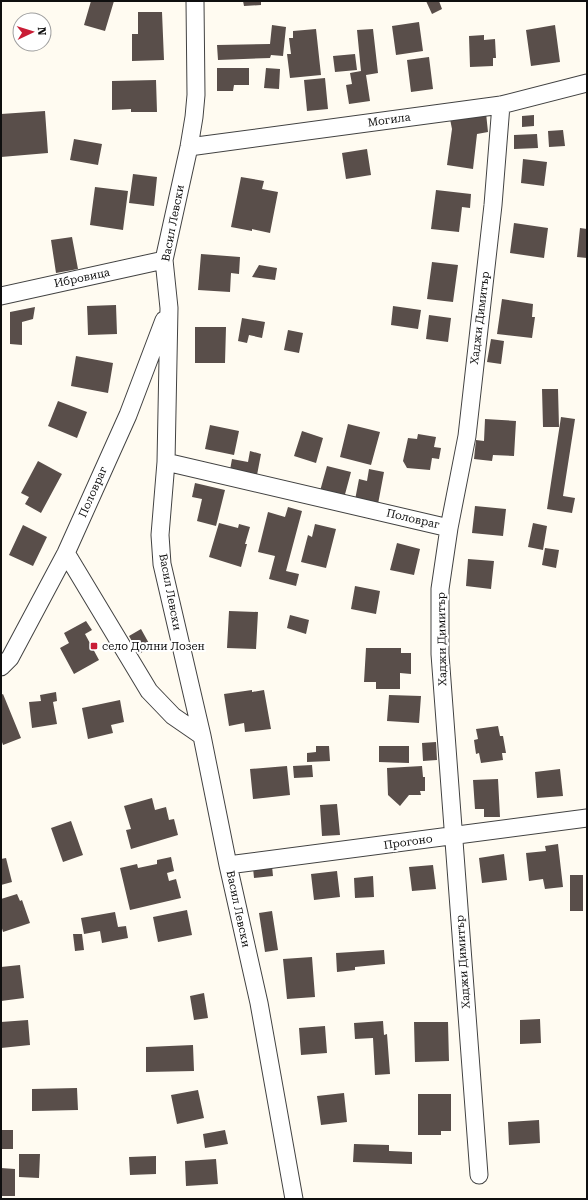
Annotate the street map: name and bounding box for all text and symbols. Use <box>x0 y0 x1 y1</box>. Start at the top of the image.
north arrow <box>12 12 52 52</box>
text: N <box>35 27 48 37</box>
street label: Могила <box>367 111 411 129</box>
street label: Васил Левски <box>159 184 187 262</box>
street label: Ибровица <box>53 266 111 290</box>
street label: Хаджи Димитър <box>468 271 492 365</box>
street label: Половраг <box>76 464 110 519</box>
street label: Половраг <box>385 507 441 532</box>
street label: Васил Левски <box>156 553 184 631</box>
street label: Хаджи Димитър <box>435 592 449 686</box>
place label: село Долни Лозен <box>102 640 205 653</box>
marker: село Долни Лозен <box>89 641 99 651</box>
street label: Прогоно <box>383 832 433 852</box>
street label: Васил Левски <box>224 870 252 948</box>
street label: Хаджи Димитър <box>453 915 473 1009</box>

